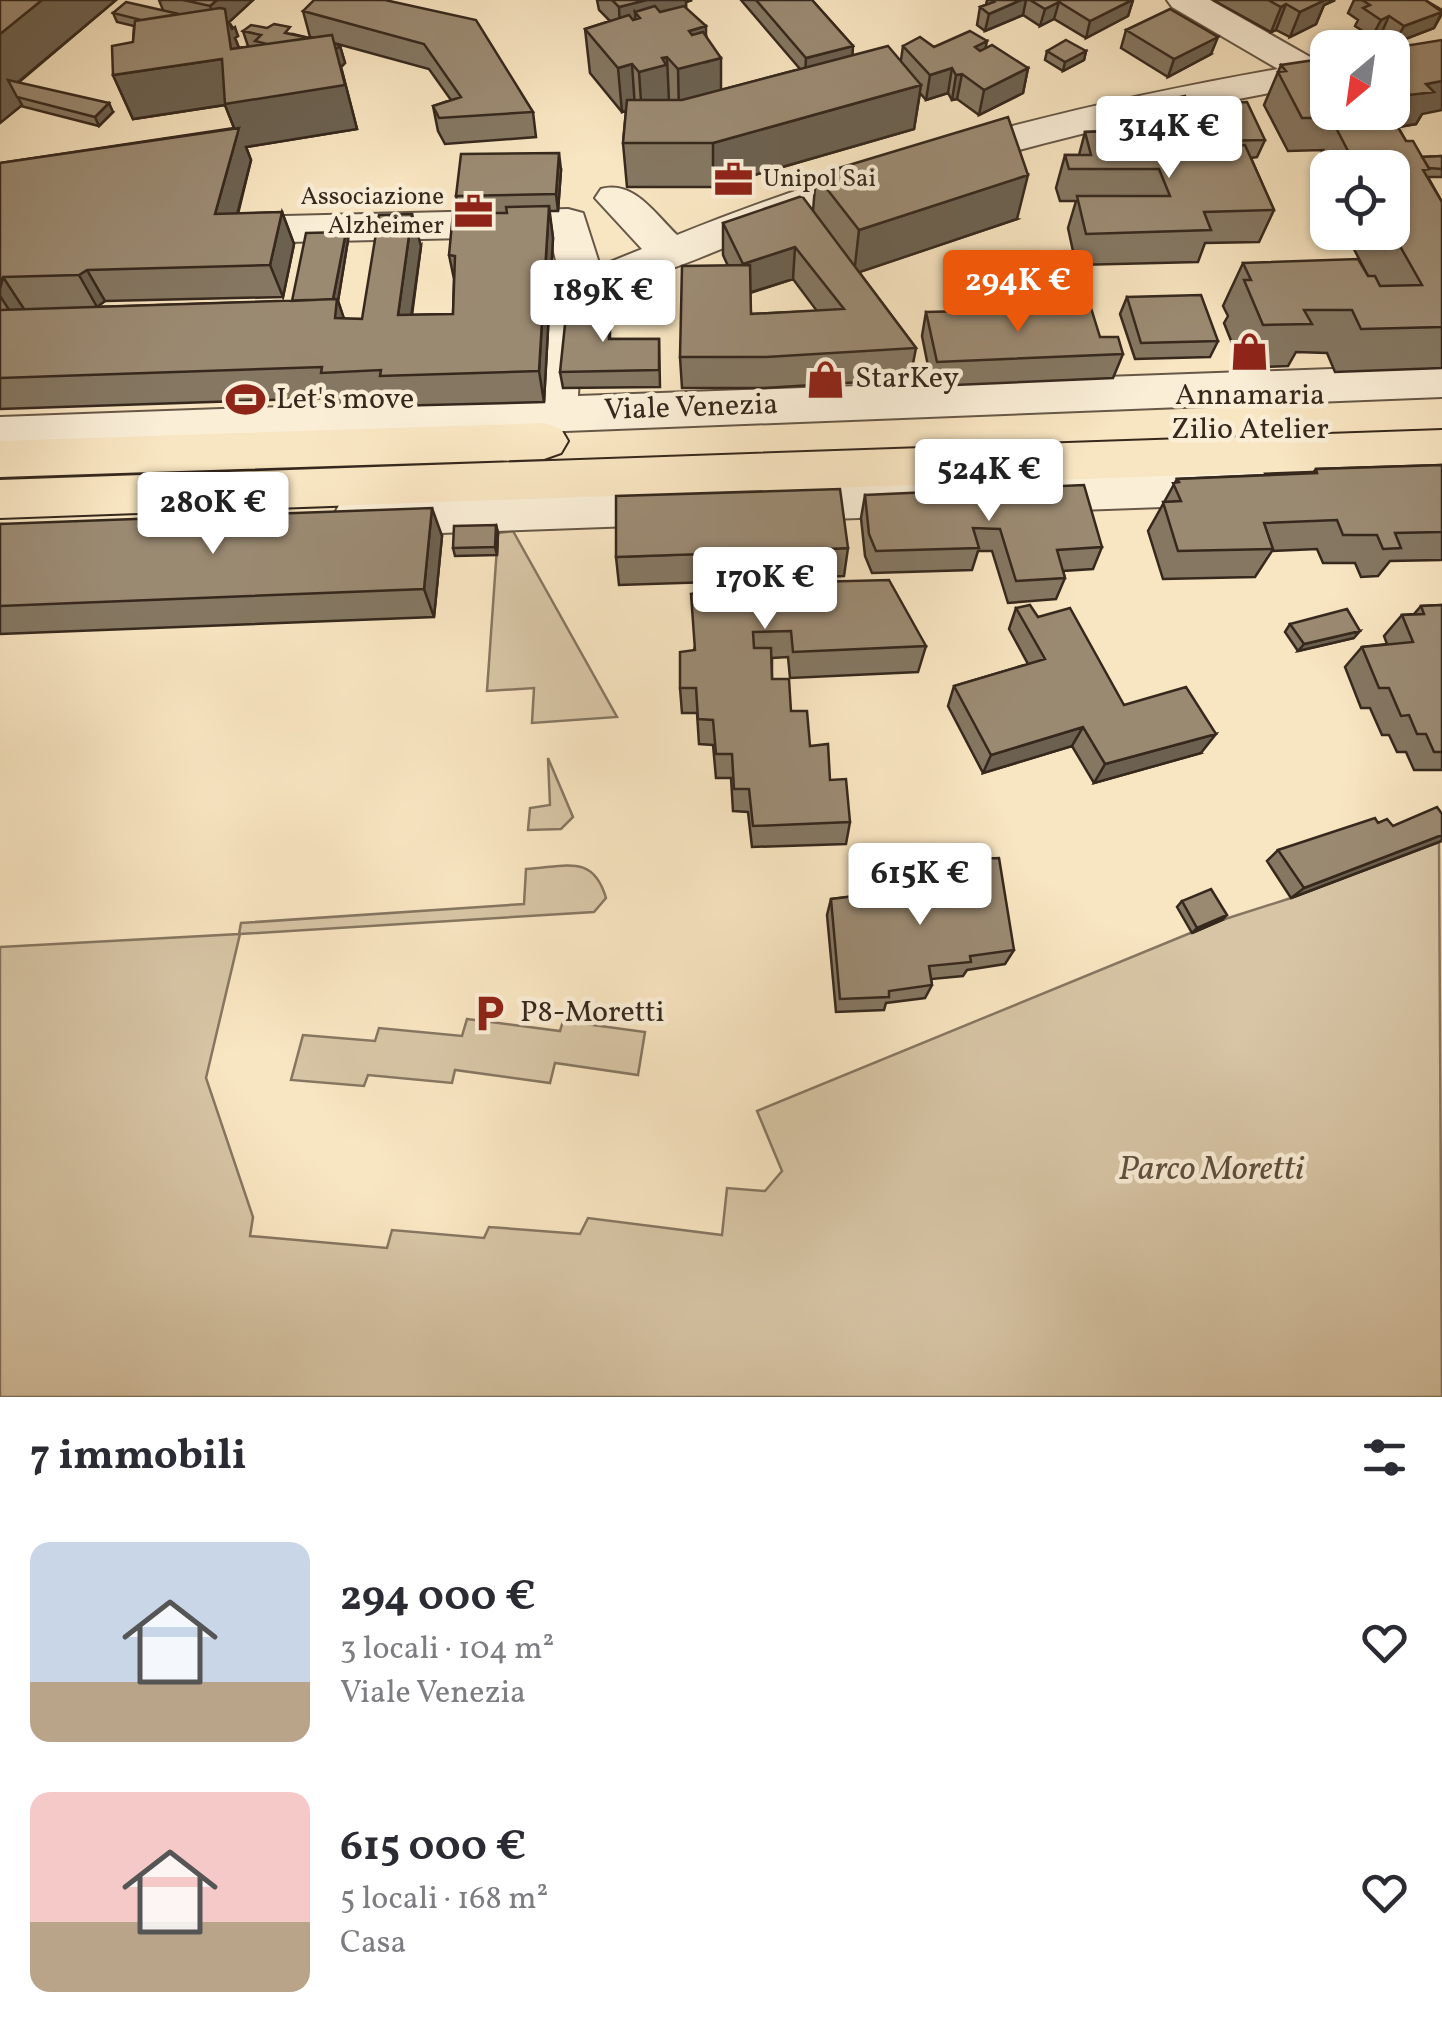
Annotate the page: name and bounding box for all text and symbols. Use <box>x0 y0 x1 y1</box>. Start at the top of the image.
north arrow <box>1310 30 1410 130</box>
map controls <box>1310 30 1410 250</box>
pin: 314K € <box>1088 96 1250 181</box>
text: 314K € <box>1118 106 1220 150</box>
button: locate <box>1310 150 1410 250</box>
office icon: Unipol Sai <box>712 158 754 200</box>
place label: Unipol Sai <box>763 162 876 197</box>
place label: Associazione Alzheimer <box>300 180 444 244</box>
office icon: Associazione Alzheimer <box>453 190 495 232</box>
pin: 294K € <box>937 250 1099 335</box>
pin: 189K € <box>522 260 684 345</box>
text: 294K € <box>965 260 1071 304</box>
text: 189K € <box>552 270 654 314</box>
shop icon: Annamaria Zilio Atelier <box>1229 331 1271 373</box>
shop icon: StarKey <box>804 358 846 400</box>
place label: StarKey <box>855 358 959 400</box>
place label: Annamaria Zilio Atelier <box>1171 375 1329 451</box>
sports icon: Let's move <box>225 379 267 421</box>
place label: Let's move <box>276 379 414 421</box>
street label: Viale Venezia <box>603 384 779 432</box>
pin: 524K € <box>908 439 1070 524</box>
text: 524K € <box>937 449 1041 493</box>
pin: 280K € <box>132 472 294 557</box>
text: 280K € <box>160 482 266 526</box>
pin: 170K € <box>684 547 846 632</box>
text: 170K € <box>715 557 815 601</box>
pin: 615K € <box>839 843 1001 928</box>
text: 615K € <box>871 853 969 897</box>
parking icon: P8-Moretti <box>469 992 511 1034</box>
place label: P8-Moretti <box>520 992 665 1034</box>
park label: Parco Moretti <box>1118 1146 1305 1194</box>
text: 7 immobili <box>30 1428 247 1487</box>
icon: filters <box>1357 1430 1412 1485</box>
text: 294 000 € <box>340 1569 536 1628</box>
icon: home <box>110 1582 230 1702</box>
icon: heart <box>1357 1615 1412 1670</box>
text: 3 locali · 104 m² <box>340 1628 554 1672</box>
text: Viale Venezia <box>340 1672 526 1716</box>
text: 615 000 € <box>340 1819 526 1878</box>
icon: home <box>110 1832 230 1952</box>
icon: heart <box>1357 1865 1412 1920</box>
text: 5 locali · 168 m² <box>340 1878 548 1922</box>
text: Casa <box>340 1922 406 1966</box>

